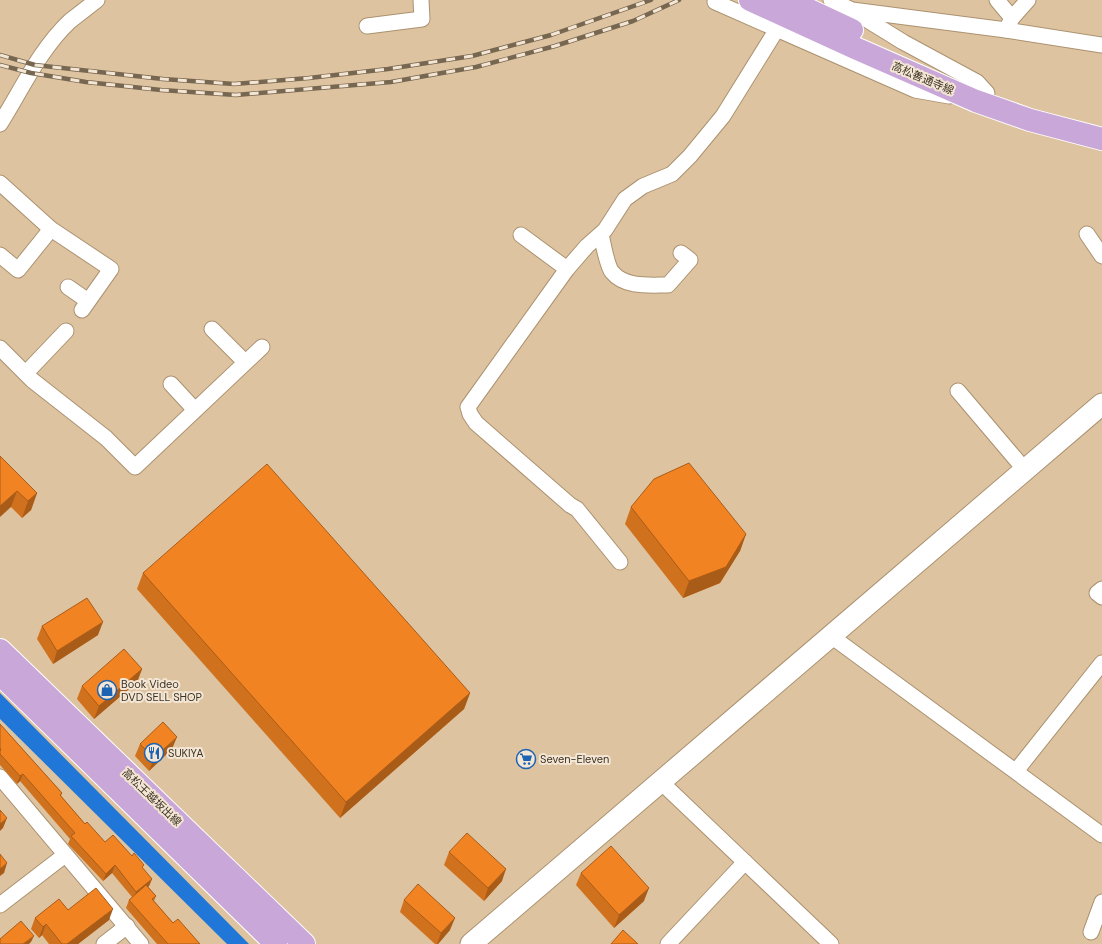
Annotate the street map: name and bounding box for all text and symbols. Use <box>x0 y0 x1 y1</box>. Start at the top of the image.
street label: 高松善通寺線 <box>890 59 956 97</box>
place label: Book Video DVD SELL SHOP <box>121 677 202 704</box>
shop icon: Book Video DVD SELL SHOP <box>96 679 118 701</box>
restaurant icon: SUKIYA <box>143 742 165 764</box>
place label: SUKIYA <box>168 746 203 760</box>
supermarket icon: Seven-Eleven <box>515 748 537 770</box>
place label: Seven-Eleven <box>540 752 609 766</box>
street label: 高松王越坂出線 <box>119 765 185 829</box>

